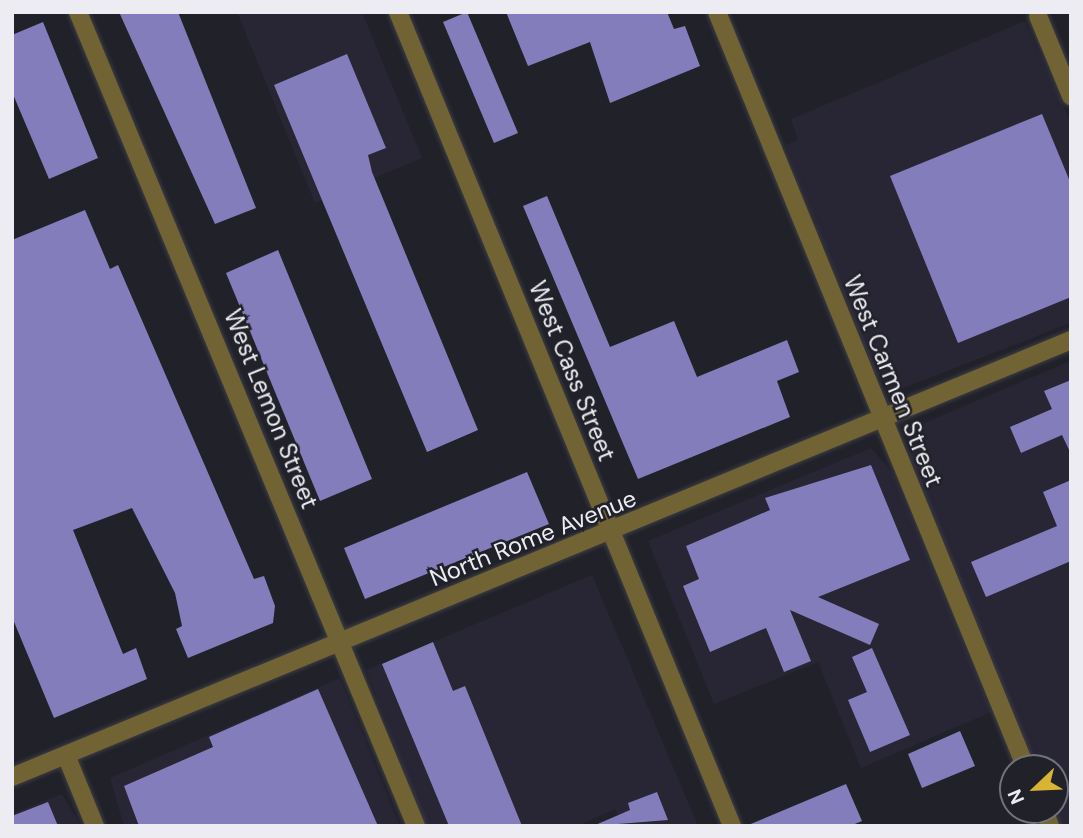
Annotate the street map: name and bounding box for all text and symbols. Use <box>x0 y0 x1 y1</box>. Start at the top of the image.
street label: West Carmen Street <box>837 271 949 491</box>
street label: West Cass Street <box>523 277 621 465</box>
street label: West Lemon Street <box>218 305 324 513</box>
street label: North Rome Avenue <box>426 483 640 593</box>
north arrow <box>999 754 1069 824</box>
text: N <box>1002 785 1030 808</box>

